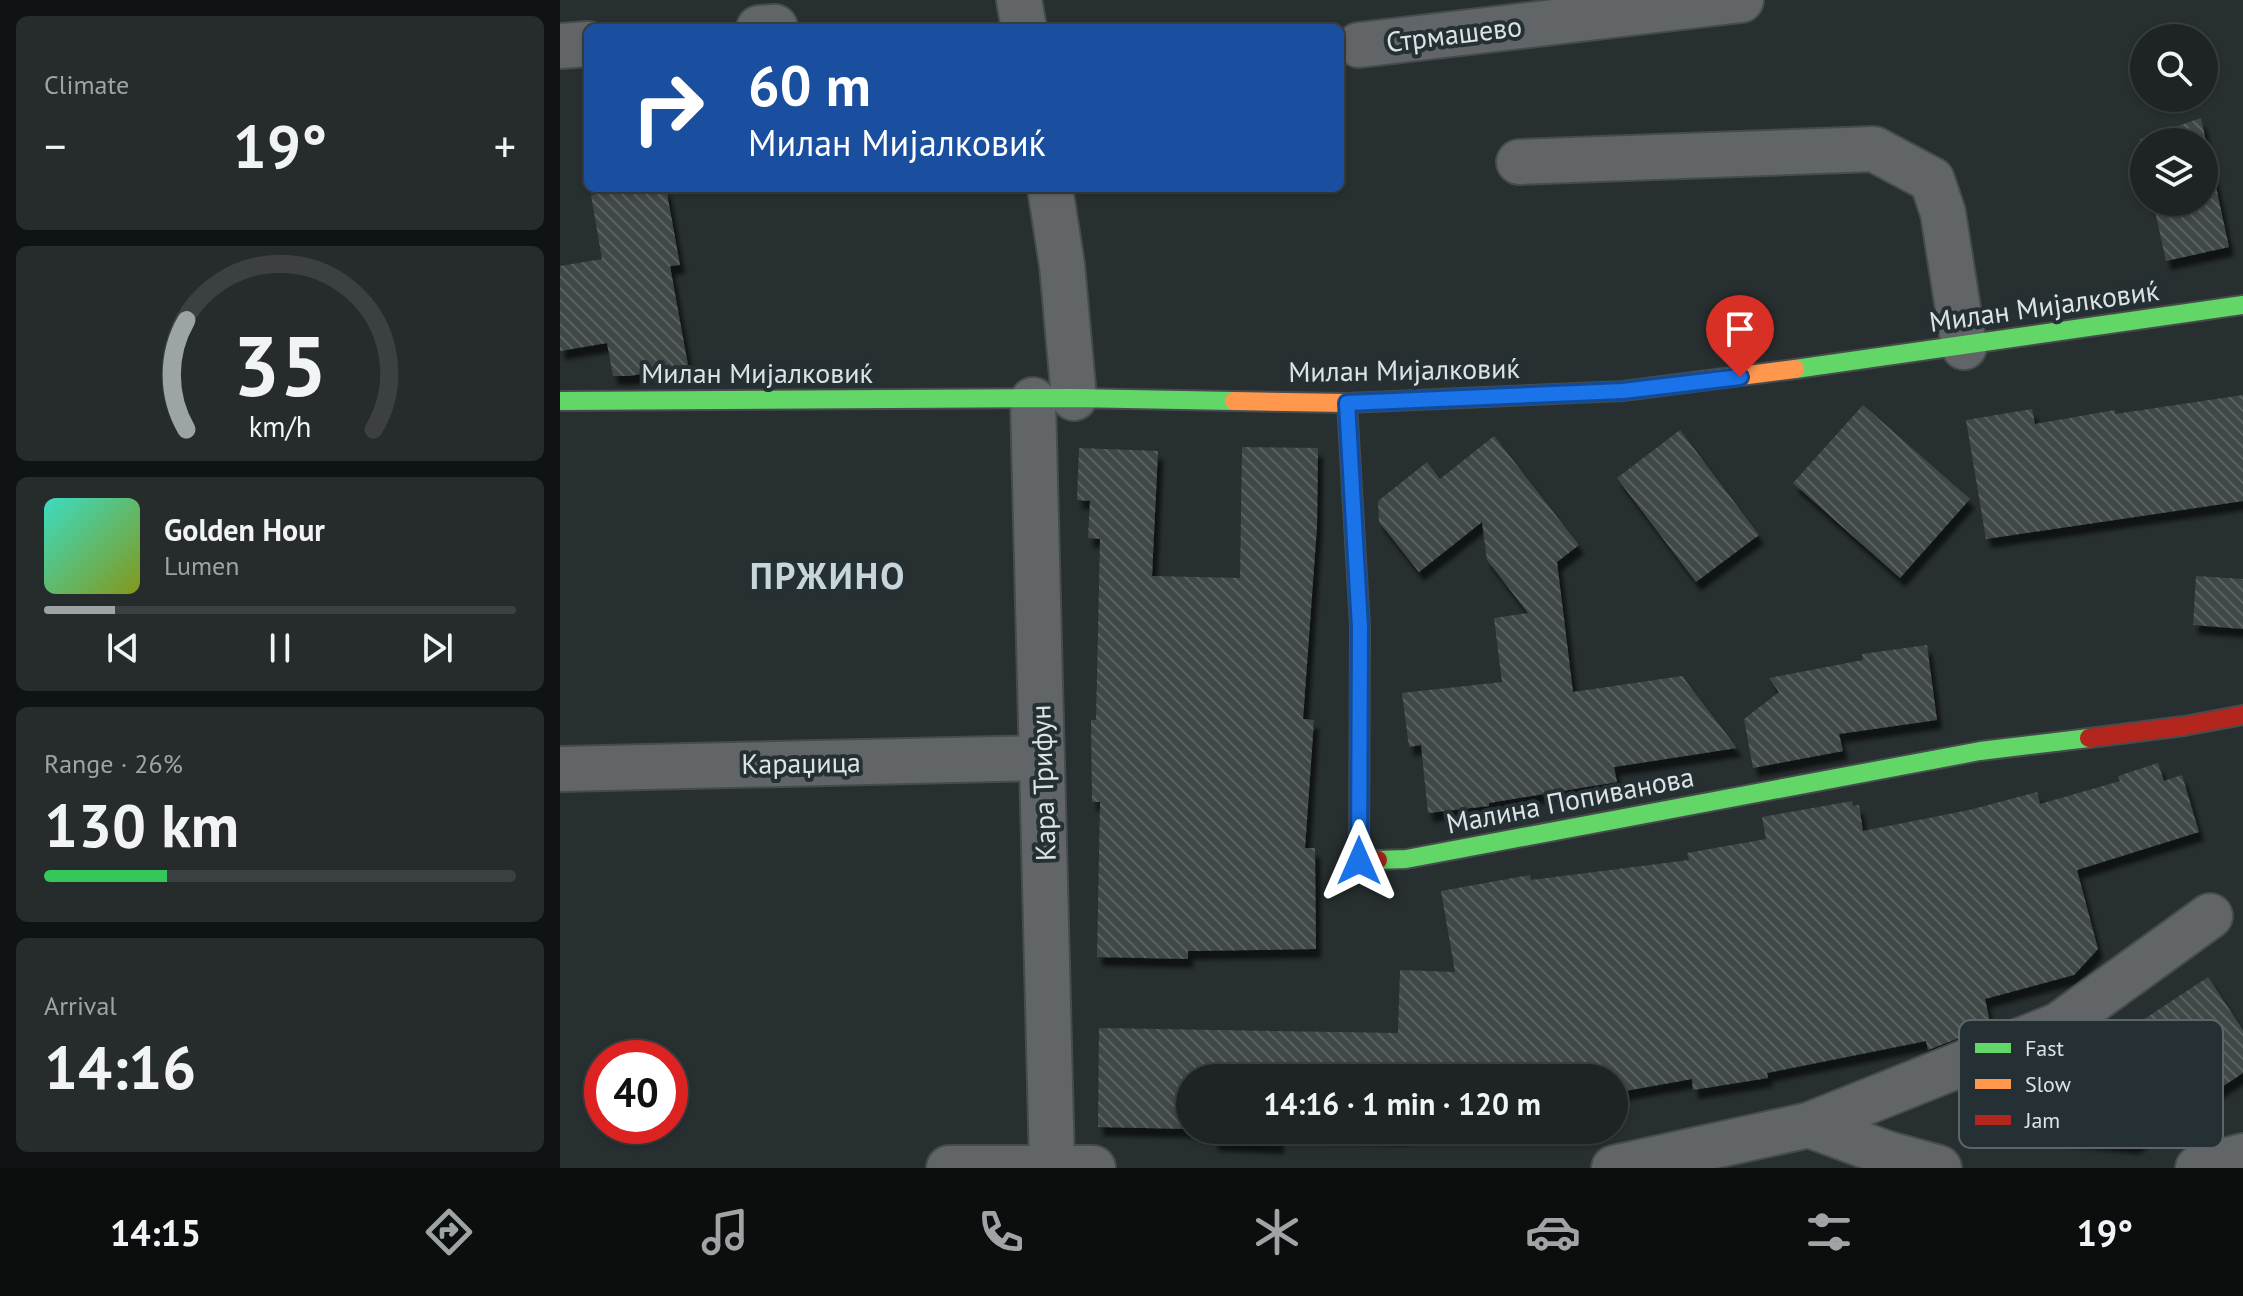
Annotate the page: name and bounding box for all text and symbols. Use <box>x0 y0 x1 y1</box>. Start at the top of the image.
street label: Стрмашево <box>1384 7 1524 60</box>
map controls <box>2130 24 2218 216</box>
button: search <box>2130 24 2218 112</box>
text: 60 m <box>748 49 871 121</box>
icon: right <box>616 56 720 160</box>
text: Climate <box>44 68 129 101</box>
text: 19° <box>233 107 327 185</box>
text: − <box>44 117 66 174</box>
text: + <box>494 117 516 174</box>
text: Милан Мијалковиќ <box>748 119 1046 166</box>
button: layers <box>2130 128 2218 216</box>
street label: Милан Мијалковиќ <box>1927 271 2162 340</box>
pin <box>1706 295 1774 377</box>
icon: arrive <box>1718 307 1762 351</box>
text: 35 <box>233 310 327 418</box>
street label: Милан Мијалковиќ <box>1288 349 1521 390</box>
street label: Милан Мијалковиќ <box>641 354 873 391</box>
text: km/h <box>249 408 311 445</box>
text: Golden Hour <box>164 510 325 549</box>
text: Lumen <box>164 549 239 582</box>
district label: ПРЖИНО <box>750 552 906 599</box>
icon: previous <box>101 626 145 670</box>
icon: pause <box>258 626 302 670</box>
icon: next <box>415 626 459 670</box>
street label: Кара Трифун <box>1021 704 1064 862</box>
street label: Караџица <box>741 743 861 782</box>
text: Range · 26% <box>44 747 183 780</box>
street label: Малина Попиванова <box>1443 757 1697 842</box>
text: 130 km <box>44 786 239 864</box>
position arrow <box>1317 819 1401 903</box>
text: Arrival <box>44 989 117 1022</box>
legend <box>1959 1020 2223 1148</box>
text: 14:16 <box>44 1028 196 1106</box>
text: Fast <box>2025 1034 2065 1062</box>
speed limit sign: 40 <box>584 1040 688 1144</box>
text: Slow <box>2025 1070 2071 1098</box>
text: 14:16 · 1 min · 120 m <box>1263 1084 1541 1123</box>
text: Jam <box>2024 1106 2060 1134</box>
icon: directions <box>421 1204 477 1260</box>
icon: music <box>697 1204 753 1260</box>
icon: phone <box>973 1204 1029 1260</box>
icon: climate <box>1249 1204 1305 1260</box>
icon: car <box>1525 1204 1581 1260</box>
icon: filters <box>1801 1204 1857 1260</box>
text: 14:15 <box>110 1209 201 1256</box>
text: 19° <box>2076 1209 2133 1256</box>

